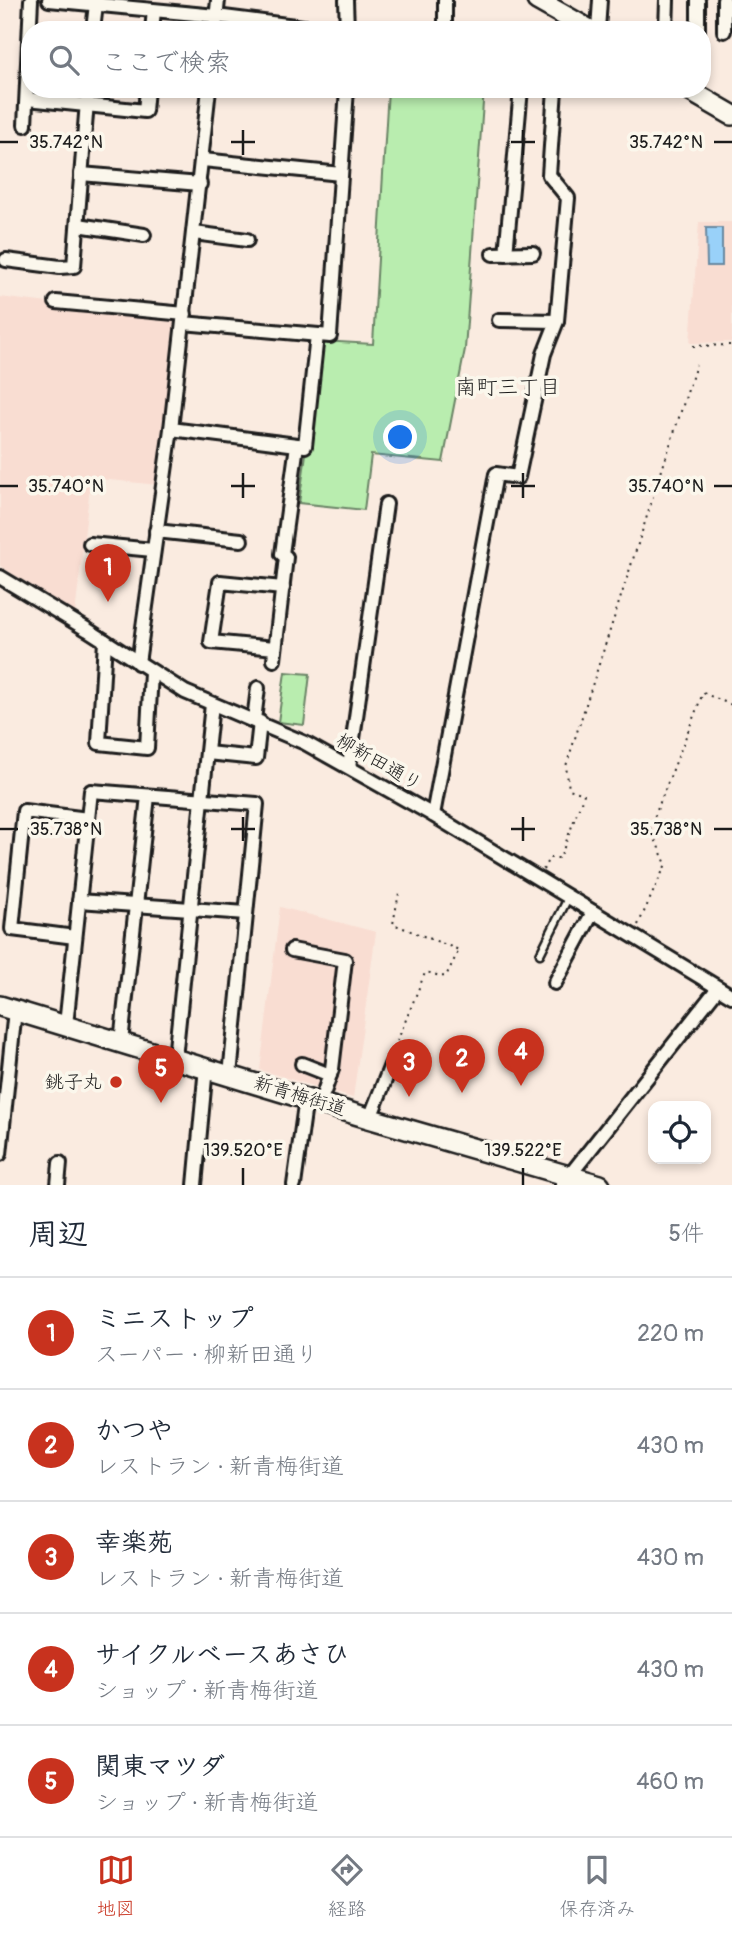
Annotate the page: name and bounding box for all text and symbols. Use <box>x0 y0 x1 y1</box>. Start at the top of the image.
search box <box>21 21 711 98</box>
icon: search <box>45 41 83 79</box>
text: ここで検索 <box>101 47 231 79</box>
text: 35.742°N <box>29 131 103 154</box>
text: 35.742°N <box>629 131 703 154</box>
district label: 南町三丁目 <box>456 374 561 401</box>
your location <box>383 420 417 454</box>
text: 35.740°N <box>28 475 104 498</box>
text: 35.740°N <box>628 475 704 498</box>
pin: 1 <box>85 544 131 602</box>
street label: 柳新田通り <box>332 728 426 796</box>
text: 35.738°N <box>30 818 102 841</box>
text: 35.738°N <box>630 818 702 841</box>
pin: 4 <box>498 1028 544 1086</box>
pin: 2 <box>439 1035 485 1093</box>
pin: 3 <box>386 1039 432 1097</box>
pin: 5 <box>138 1045 184 1103</box>
place label: 銚子丸 <box>45 1070 102 1094</box>
street label: 新青梅街道 <box>251 1071 349 1121</box>
marker: 銚子丸 <box>108 1074 124 1090</box>
map controls <box>648 1101 711 1164</box>
button: locate <box>648 1101 711 1164</box>
text: 139.520°E <box>203 1139 283 1162</box>
text: 139.522°E <box>484 1139 562 1162</box>
text: 周辺 <box>28 1216 88 1253</box>
text: 5件 <box>669 1219 704 1248</box>
text: ミニストップ <box>95 1303 254 1335</box>
text: 1 <box>47 1319 56 1348</box>
text: 220 m <box>637 1319 704 1348</box>
text: スーパー · 柳新田通り <box>95 1340 319 1369</box>
text: かつや <box>95 1415 173 1447</box>
text: 2 <box>45 1431 57 1460</box>
text: 430 m <box>637 1431 704 1460</box>
text: レストラン · 新青梅街道 <box>95 1452 344 1481</box>
text: 幸楽苑 <box>95 1527 173 1559</box>
text: 3 <box>45 1543 57 1572</box>
text: 430 m <box>637 1543 704 1572</box>
text: レストラン · 新青梅街道 <box>95 1564 344 1593</box>
text: サイクルベースあさひ <box>95 1639 350 1671</box>
text: 4 <box>44 1655 58 1684</box>
text: 430 m <box>637 1655 704 1684</box>
text: ショップ · 新青梅街道 <box>95 1676 319 1705</box>
text: 関東マツダ <box>95 1751 225 1783</box>
text: 5 <box>45 1767 57 1796</box>
text: 460 m <box>636 1767 704 1796</box>
text: ショップ · 新青梅街道 <box>95 1788 319 1817</box>
tab: 地図 <box>97 1851 135 1921</box>
tab: 経路 <box>328 1851 366 1921</box>
tab: 保存済み <box>559 1851 635 1921</box>

